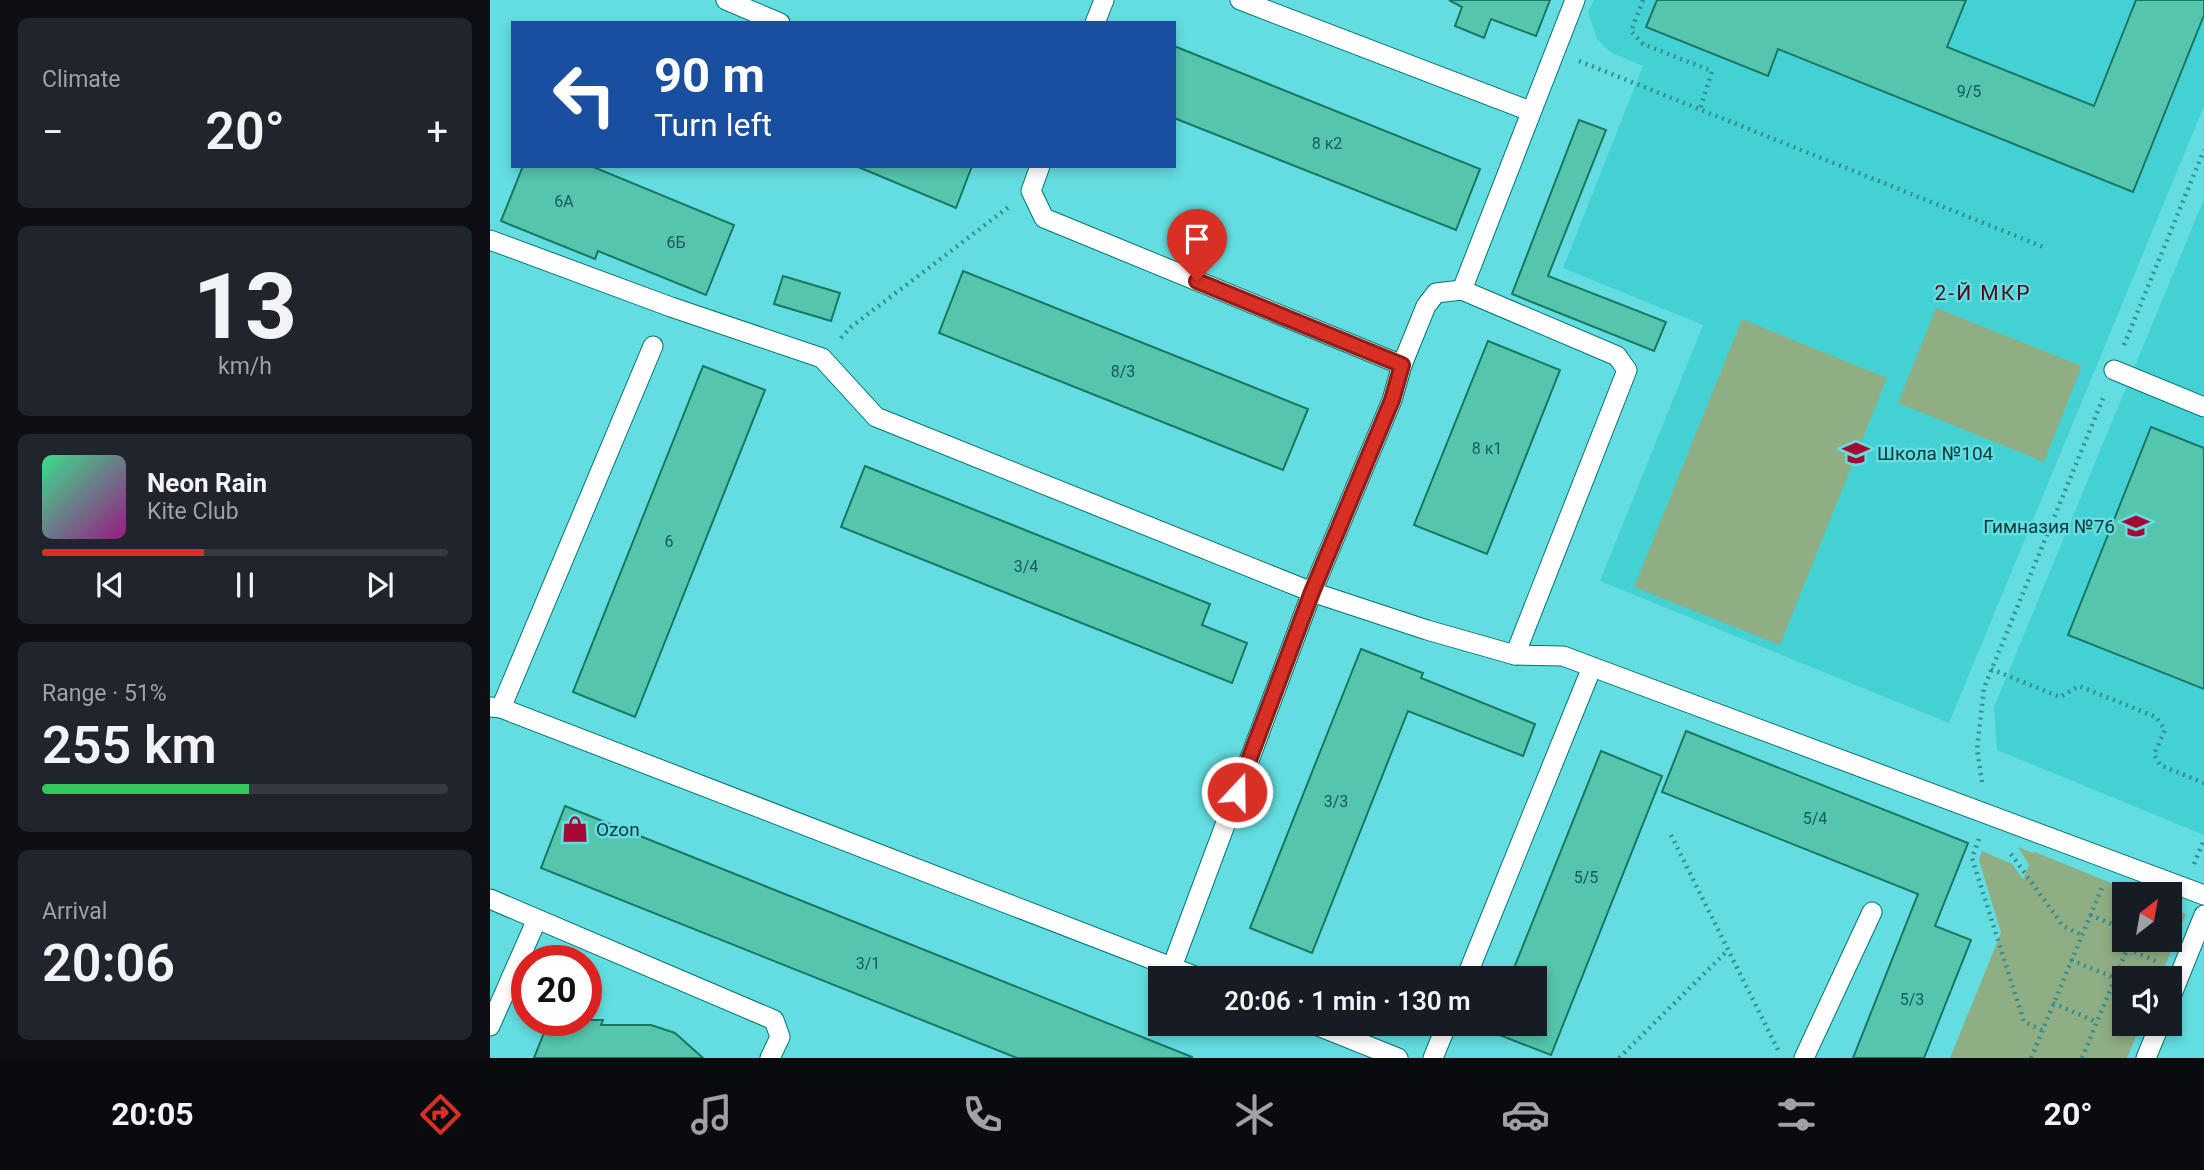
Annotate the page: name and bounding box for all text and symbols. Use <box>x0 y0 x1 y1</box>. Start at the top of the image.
text: 90 m <box>654 47 765 104</box>
icon: left <box>539 49 630 140</box>
text: Climate <box>42 66 121 93</box>
house number: 9/5 <box>1957 82 1981 101</box>
text: 20° <box>205 101 285 162</box>
text: Turn left <box>654 106 772 144</box>
text: − <box>42 110 64 154</box>
text: + <box>426 110 448 154</box>
house number: 8 к2 <box>1312 134 1342 153</box>
house number: 6А <box>554 192 574 211</box>
pin <box>1167 209 1227 281</box>
icon: arrive <box>1178 220 1216 258</box>
house number: 6Б <box>666 233 686 252</box>
text: 13 <box>193 254 297 360</box>
district label: 2-Й МКР <box>1935 281 2031 305</box>
text: km/h <box>218 353 272 380</box>
house number: 8/3 <box>1111 362 1135 381</box>
school or university icon: Школа №104 <box>1841 438 1871 468</box>
house number: 8 к1 <box>1472 439 1502 458</box>
place label: Школа №104 <box>1877 442 1994 465</box>
text: Neon Rain <box>147 468 267 498</box>
text: Kite Club <box>147 498 239 525</box>
school or university icon: Гимназия №76 <box>2121 511 2151 541</box>
place label: Гимназия №76 <box>1983 515 2115 538</box>
house number: 6 <box>665 532 674 551</box>
house number: 3/4 <box>1014 557 1038 576</box>
icon: previous <box>91 566 129 604</box>
icon: pause <box>226 566 264 604</box>
icon: next <box>361 566 399 604</box>
text: Range · 51% <box>42 680 167 707</box>
text: 255 km <box>42 715 217 776</box>
position arrow <box>1200 755 1274 829</box>
house number: 3/3 <box>1324 792 1348 811</box>
house number: 5/4 <box>1803 809 1827 828</box>
shop icon: Ozon <box>560 814 590 844</box>
place label: Ozon <box>596 818 640 841</box>
house number: 5/5 <box>1574 868 1598 887</box>
north arrow <box>2112 882 2182 952</box>
map controls <box>2112 882 2182 1036</box>
text: Arrival <box>42 898 107 925</box>
text: 20:06 <box>42 933 175 994</box>
speed limit sign: 20 <box>511 945 602 1036</box>
house number: 3/1 <box>856 954 880 973</box>
button: sound <box>2112 966 2182 1036</box>
text: 20:06 · 1 min · 130 m <box>1224 986 1471 1016</box>
house number: 5/3 <box>1900 990 1924 1009</box>
icon: directions <box>416 1090 465 1139</box>
icon: music <box>687 1090 736 1139</box>
icon: phone <box>958 1090 1007 1139</box>
icon: climate <box>1230 1090 1279 1139</box>
icon: car <box>1501 1090 1550 1139</box>
icon: filters <box>1772 1090 1821 1139</box>
text: 20:05 <box>111 1095 194 1133</box>
text: 20° <box>2044 1095 2093 1133</box>

